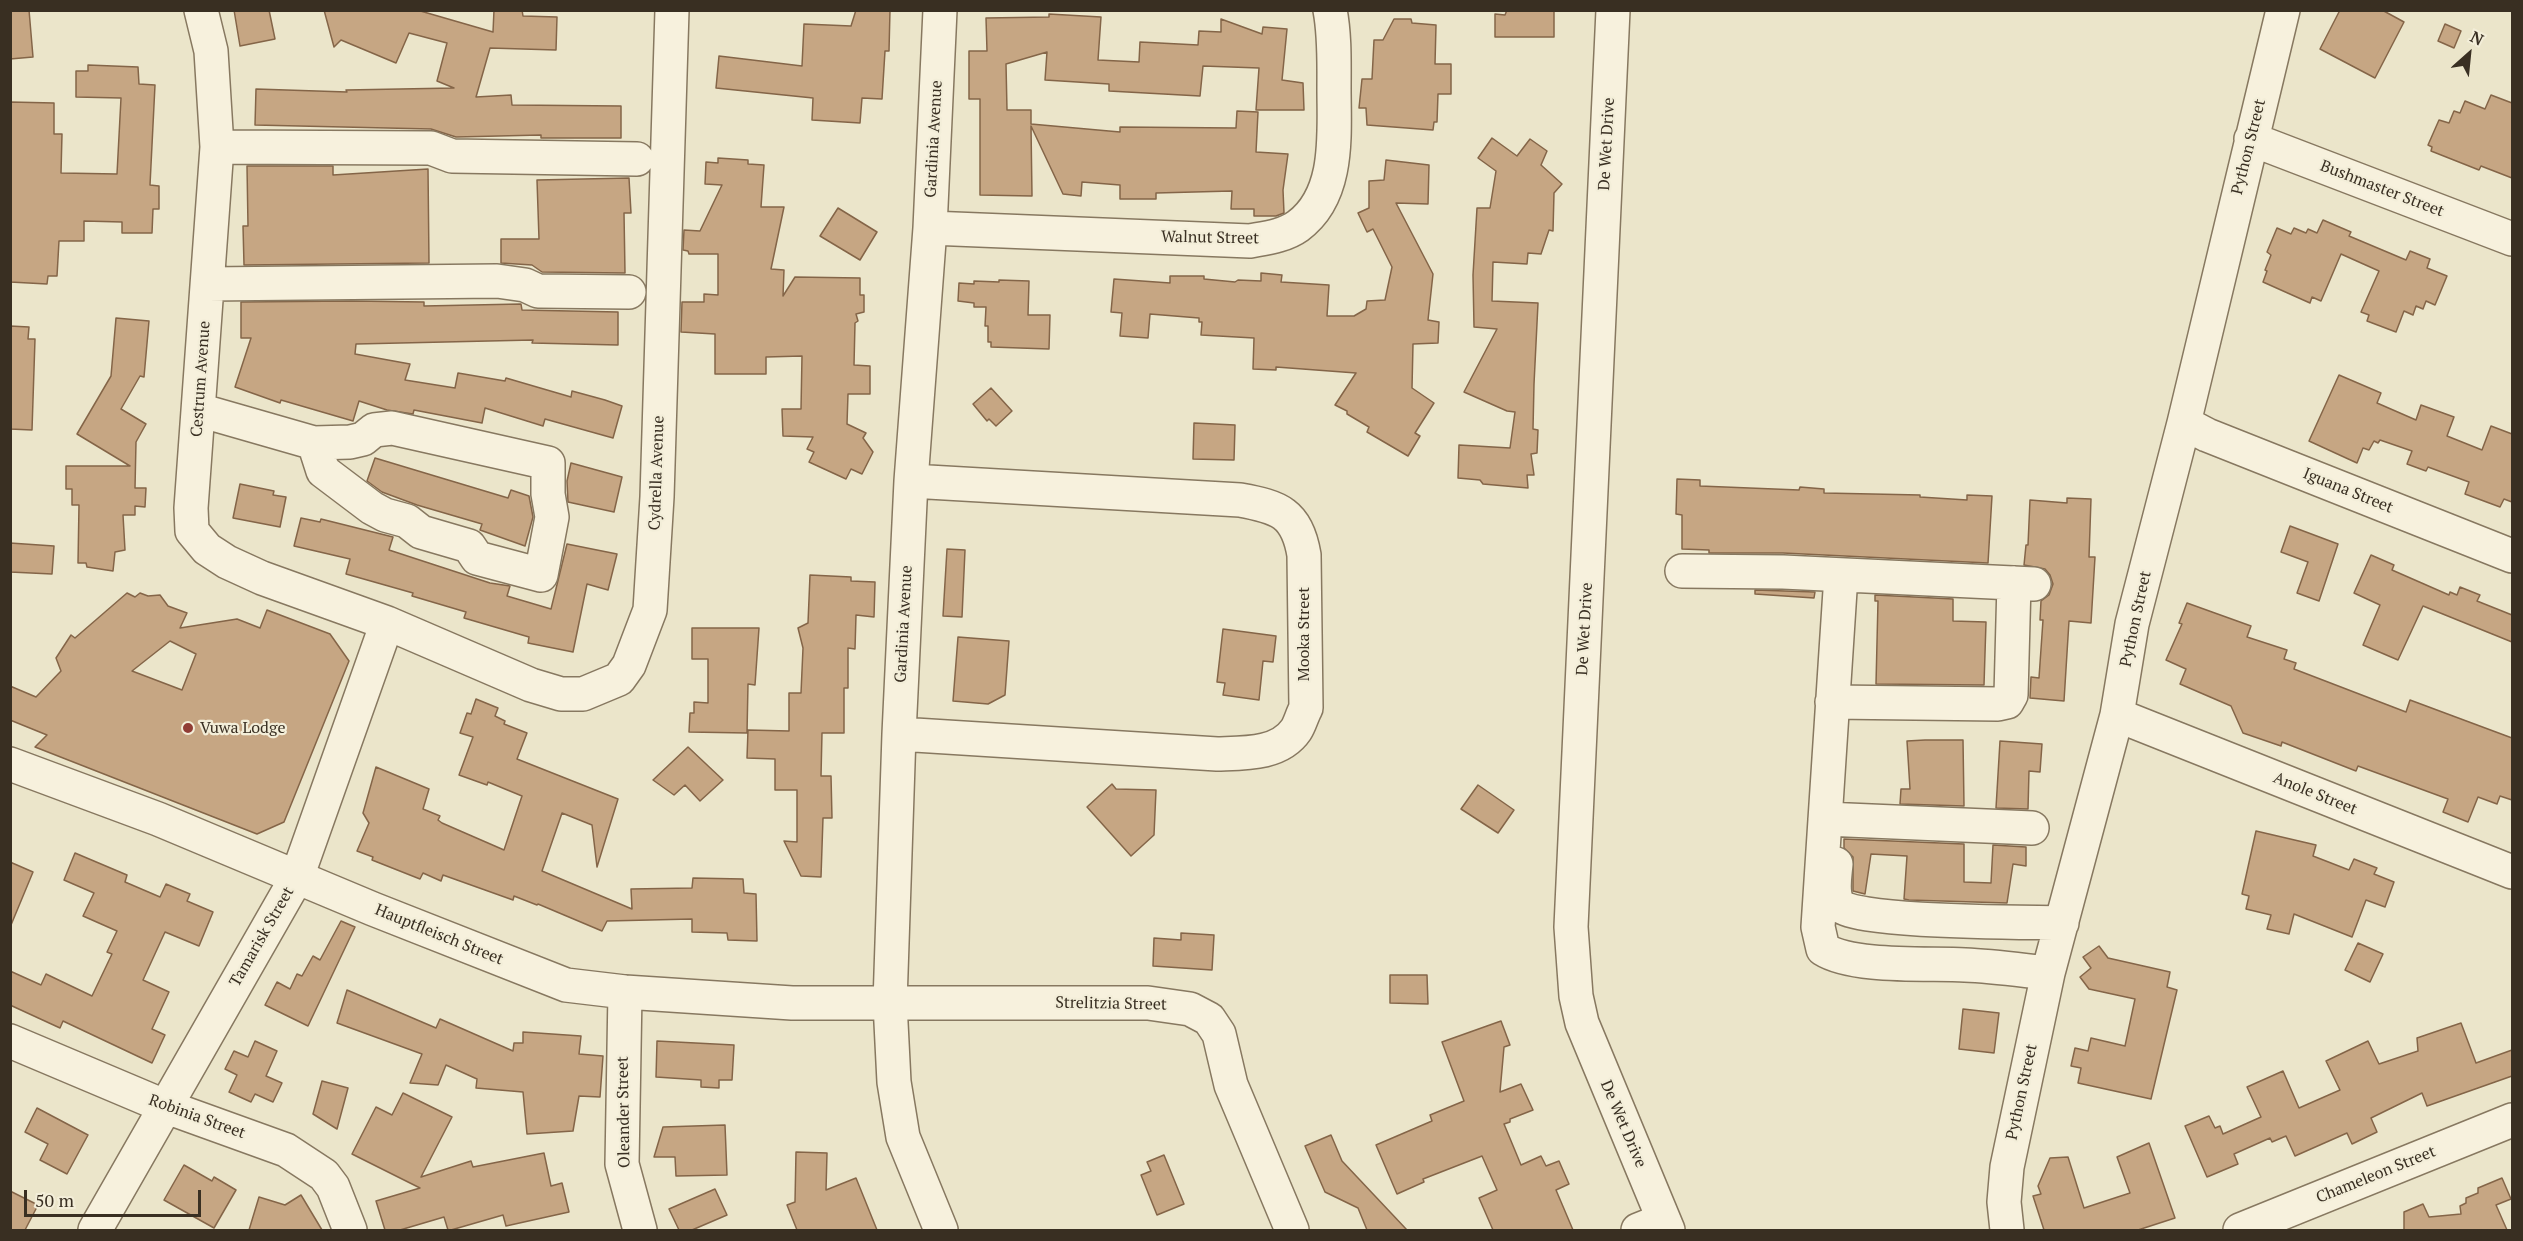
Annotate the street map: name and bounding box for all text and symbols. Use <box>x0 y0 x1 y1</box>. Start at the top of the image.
north arrow <box>2439 24 2499 84</box>
text: N <box>2467 25 2488 51</box>
street label: Gardinia Avenue <box>921 80 947 198</box>
street label: De Wet Drive <box>1595 97 1619 191</box>
street label: Python Street <box>2228 97 2270 197</box>
street label: Bushmaster Street <box>2317 157 2447 221</box>
street label: Walnut Street <box>1161 228 1259 248</box>
street label: Cestrum Avenue <box>187 320 215 438</box>
street label: Cydrella Avenue <box>645 415 669 531</box>
street label: Iguana Street <box>2300 464 2396 518</box>
street label: Gardinia Avenue <box>891 565 917 683</box>
street label: Python Street <box>2116 569 2156 669</box>
street label: De Wet Drive <box>1573 582 1597 676</box>
street label: Mooka Street <box>1294 587 1314 681</box>
place label: Vuwa Lodge <box>200 718 285 738</box>
marker: Vuwa Lodge <box>181 721 195 735</box>
street label: Anole Street <box>2270 768 2360 820</box>
street label: Tamarisk Street <box>226 884 298 990</box>
street label: Hauptfleisch Street <box>372 900 506 970</box>
street label: Strelitzia Street <box>1055 993 1167 1015</box>
street label: Python Street <box>2002 1042 2042 1142</box>
street label: Oleander Street <box>613 1056 635 1168</box>
street label: De Wet Drive <box>1596 1077 1650 1171</box>
street label: Robinia Street <box>146 1091 248 1143</box>
street label: Chameleon Street <box>2313 1142 2439 1208</box>
scale bar <box>27 1178 204 1216</box>
text: 50 m <box>35 1188 74 1212</box>

